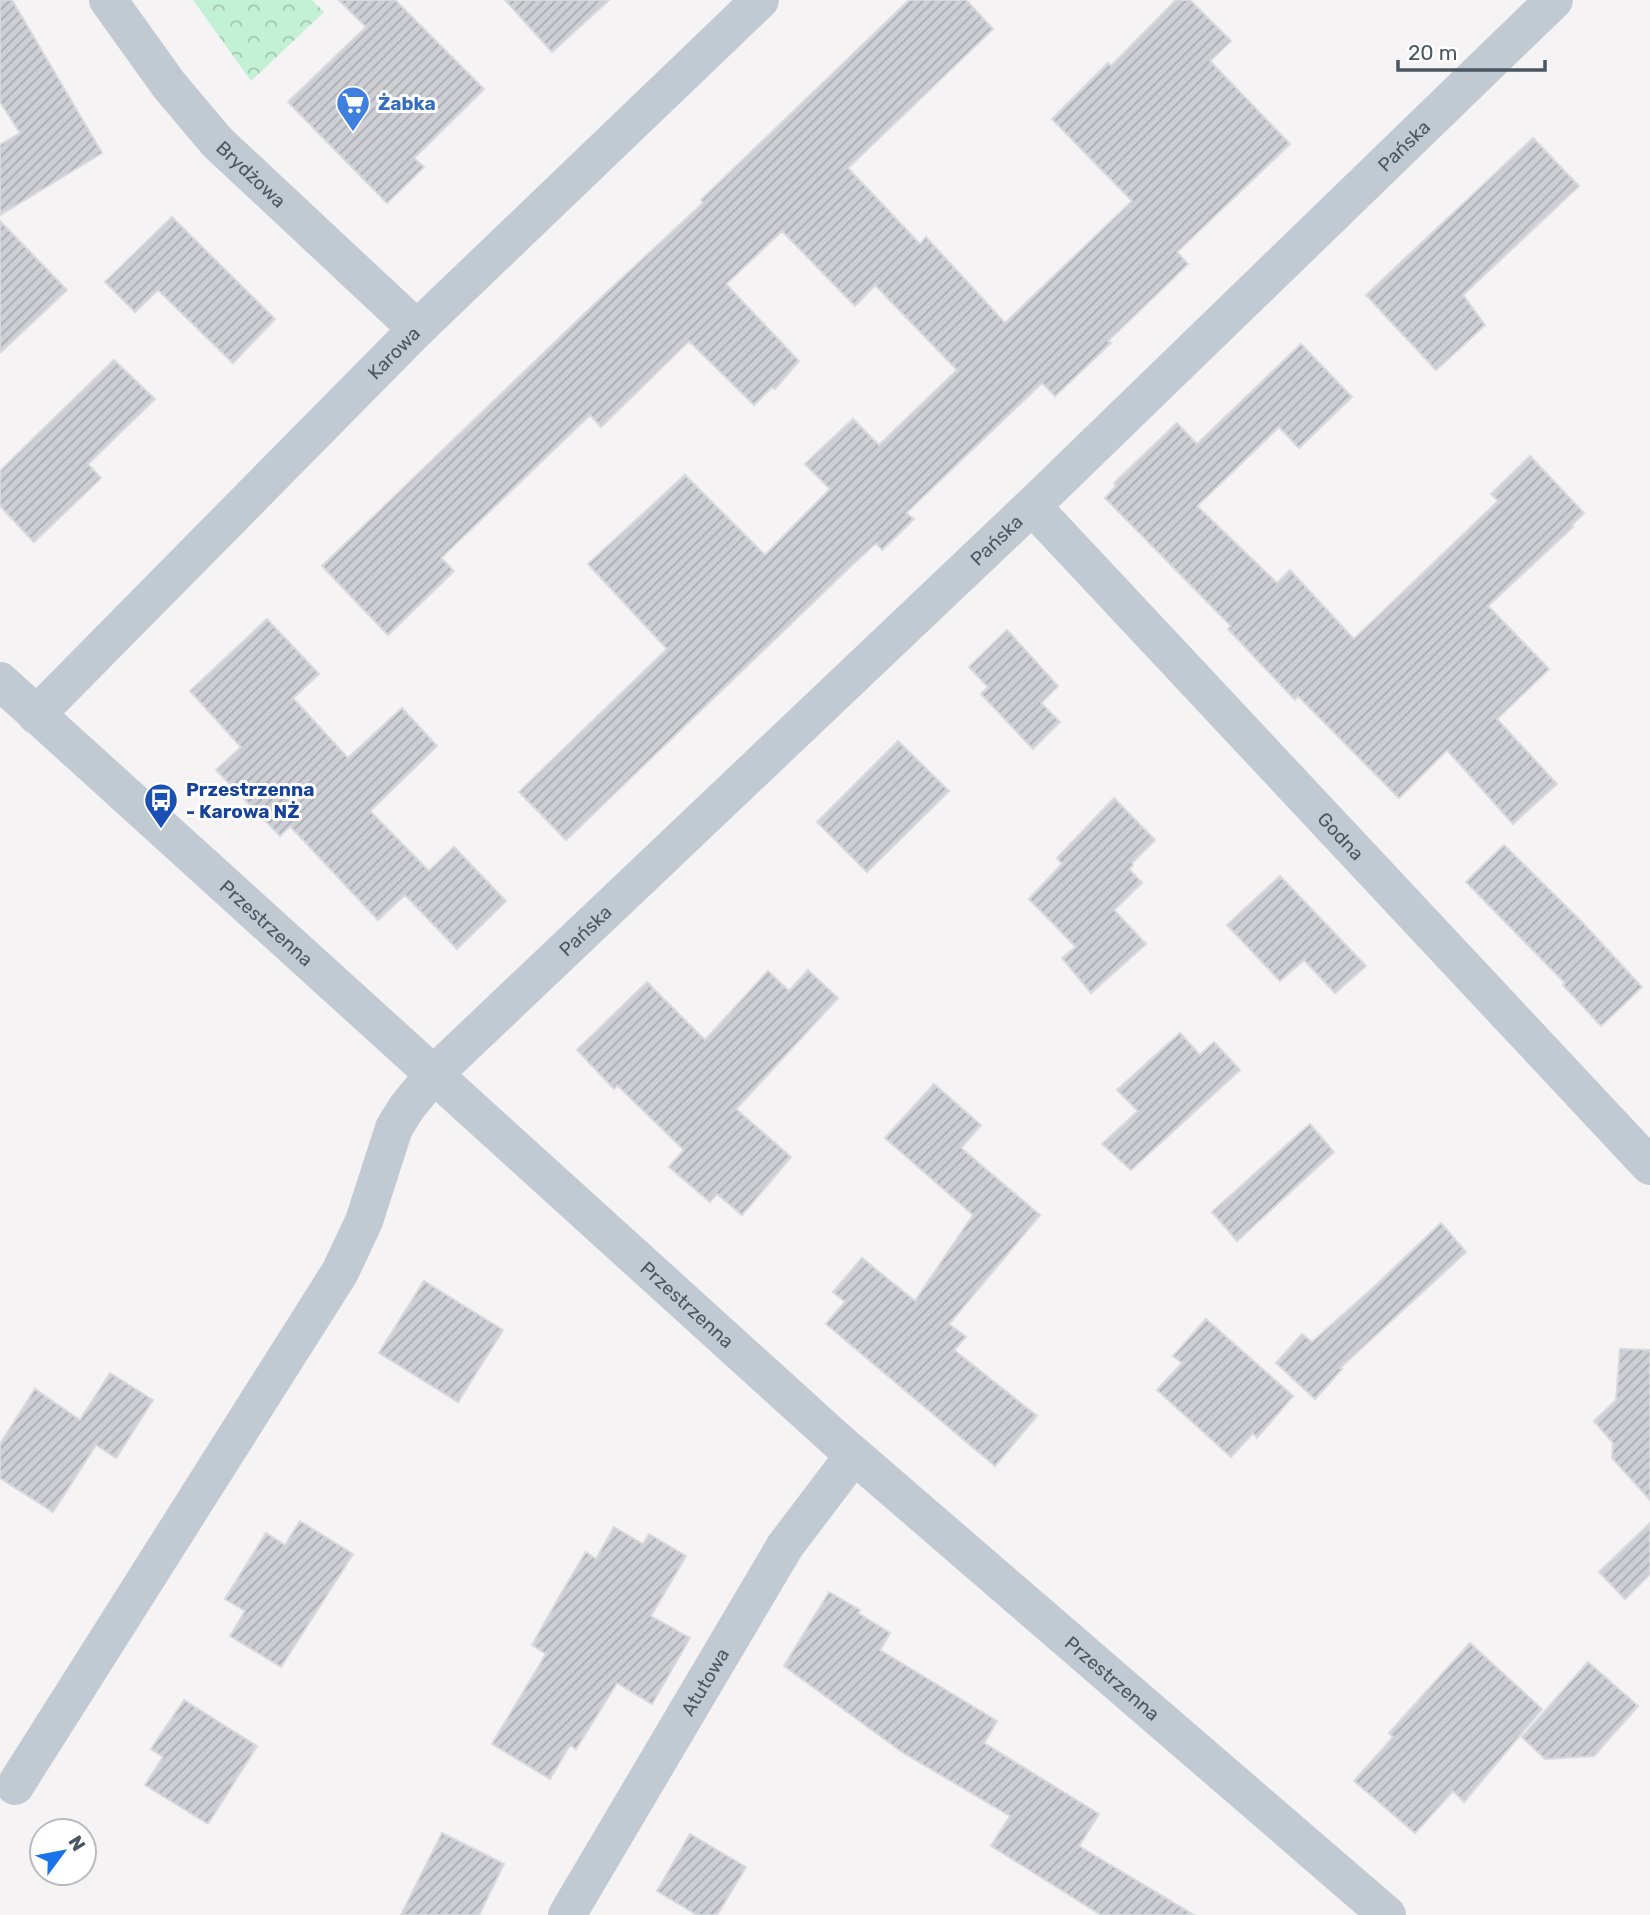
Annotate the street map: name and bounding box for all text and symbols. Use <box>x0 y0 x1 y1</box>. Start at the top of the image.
scale bar <box>1398 28 1545 72</box>
text: 20 m <box>1408 40 1457 65</box>
supermarket icon: Żabka <box>334 84 372 133</box>
place label: Żabka <box>378 92 436 115</box>
street label: Pańska <box>1373 115 1435 176</box>
street label: Brydżowa <box>212 136 291 212</box>
street label: Karowa <box>363 322 425 384</box>
street label: Pańska <box>965 510 1027 570</box>
place label: Przestrzenna - Karowa NŻ <box>186 778 314 823</box>
bus stop icon: Przestrzenna - Karowa NŻ <box>142 781 180 830</box>
street label: Godna <box>1313 807 1369 865</box>
street label: Przestrzenna <box>215 875 318 971</box>
street label: Pańska <box>554 900 616 961</box>
street label: Przestrzenna <box>636 1256 739 1353</box>
street label: Przestrzenna <box>1060 1631 1165 1725</box>
street label: Atutowa <box>676 1644 734 1720</box>
north arrow <box>28 1817 98 1887</box>
text: N <box>64 1831 90 1855</box>

